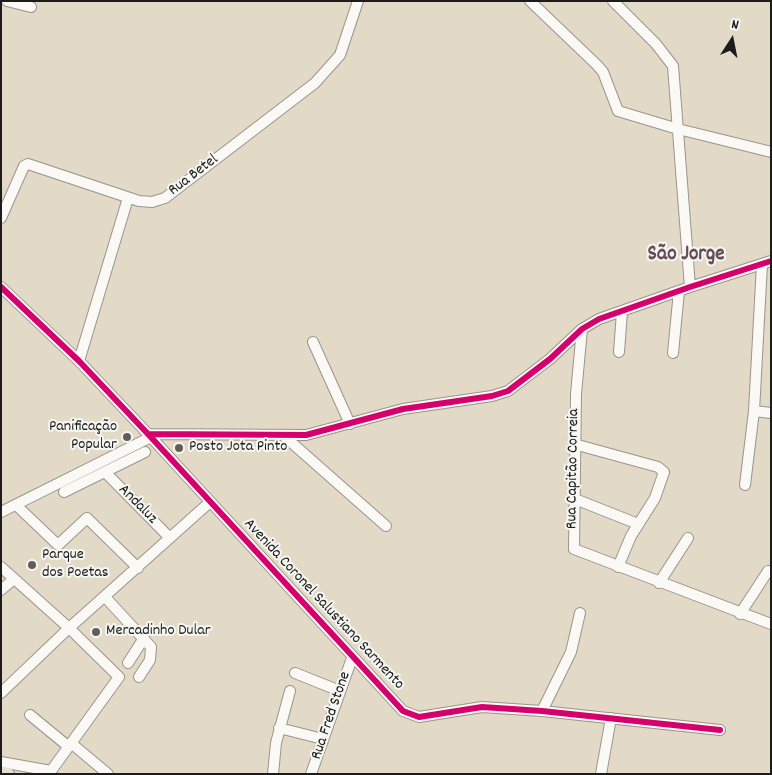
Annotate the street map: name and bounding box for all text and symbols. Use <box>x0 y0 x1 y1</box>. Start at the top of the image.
north arrow <box>707 15 757 65</box>
text: N <box>730 15 740 36</box>
street label: Rua Betel <box>165 151 223 201</box>
district label: São Jorge <box>647 243 725 269</box>
street label: Rua Capitão Correia <box>563 409 585 529</box>
place label: Panificação Popular <box>49 418 117 456</box>
marker: Panificação Popular <box>121 431 133 443</box>
place label: Posto Jota Pinto <box>189 438 287 458</box>
marker: Posto Jota Pinto <box>173 442 185 454</box>
street label: Andaluz <box>113 481 161 529</box>
street label: Avenida Coronel Salustiano Sarmento <box>239 515 407 695</box>
place label: Parque dos Poetas <box>42 546 109 584</box>
marker: Parque dos Poetas <box>26 559 38 571</box>
place label: Mercadinho Dular <box>106 622 211 642</box>
marker: Mercadinho Dular <box>90 626 102 638</box>
street label: Rua Fred Stone <box>308 670 356 762</box>

